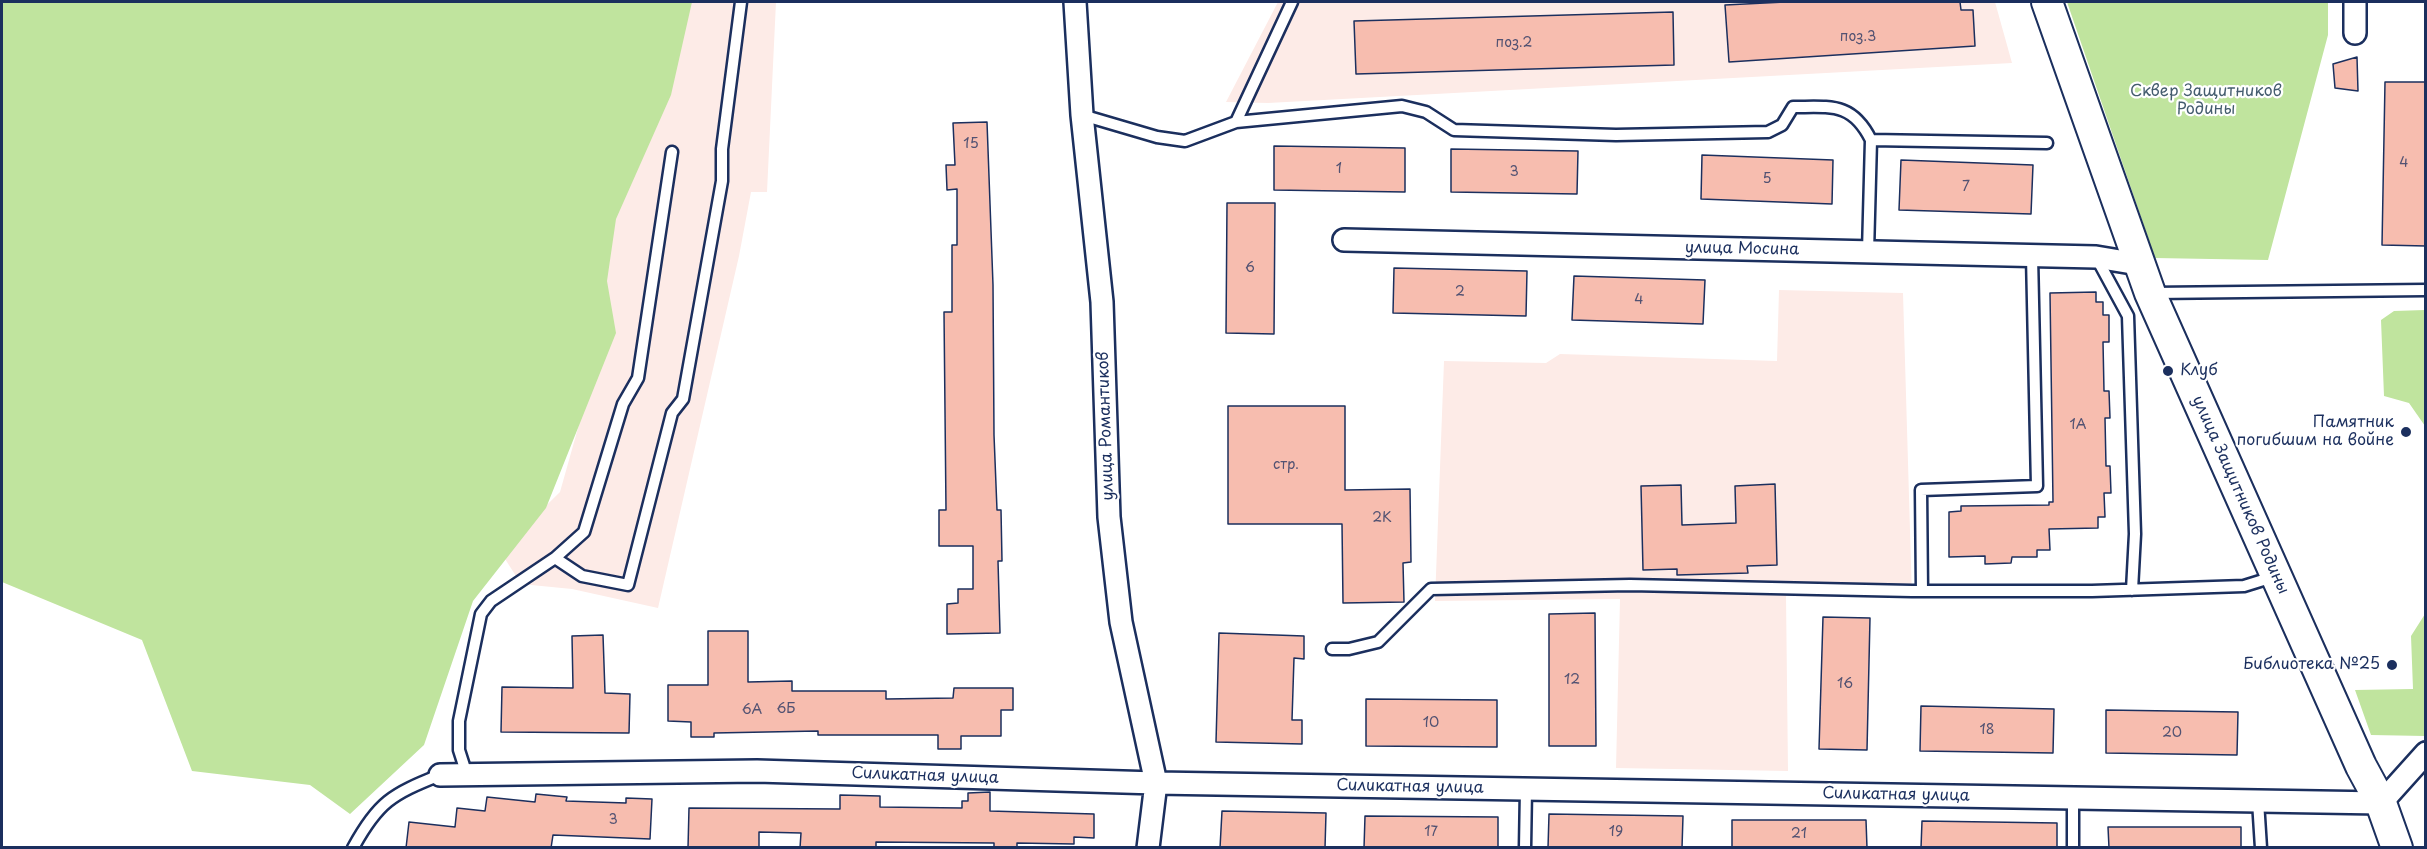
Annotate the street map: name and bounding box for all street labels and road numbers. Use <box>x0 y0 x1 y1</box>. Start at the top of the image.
street label: улица Мосина <box>1685 238 1799 260</box>
street label: улица Романтиков <box>1094 351 1118 501</box>
street label: улица Защитников Родины <box>2188 393 2292 597</box>
street label: Силикатная улица <box>851 764 999 788</box>
street label: Силикатная улица <box>1336 776 1484 798</box>
street label: Силикатная улица <box>1822 784 1970 806</box>

